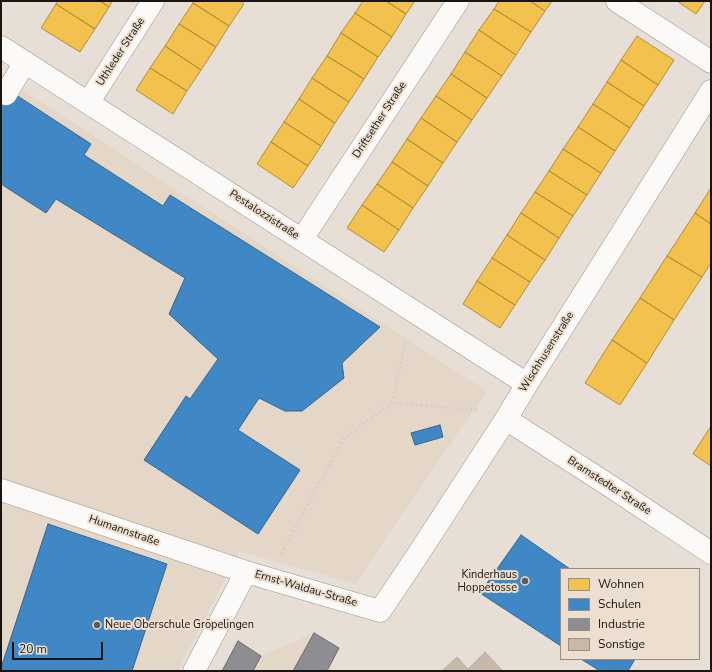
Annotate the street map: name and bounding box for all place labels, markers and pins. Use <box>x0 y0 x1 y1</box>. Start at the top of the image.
place label: Kinderhaus Hoppetosse <box>457 568 517 594</box>
marker: Kinderhaus Hoppetosse <box>520 576 530 586</box>
place label: Neue Oberschule Gröpelingen <box>105 618 254 632</box>
marker: Neue Oberschule Gröpelingen <box>92 620 102 630</box>

